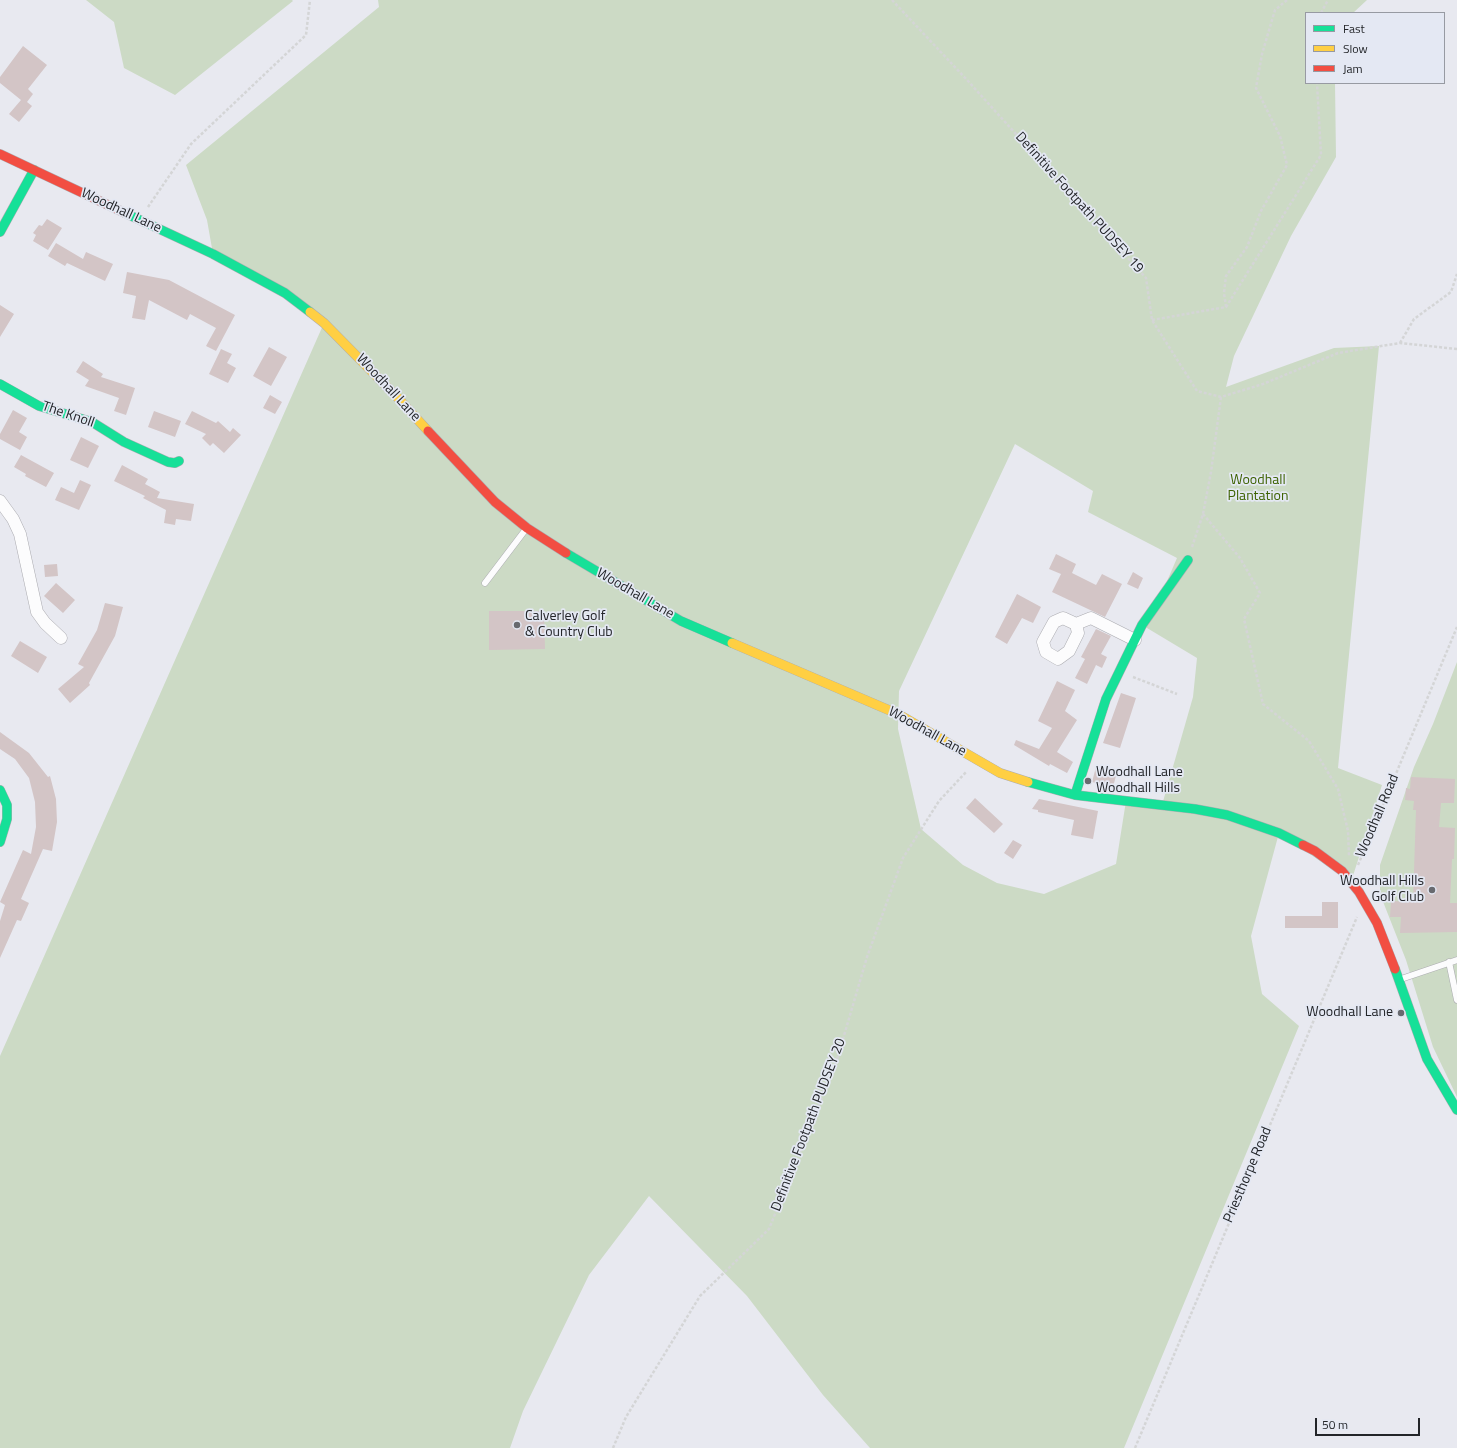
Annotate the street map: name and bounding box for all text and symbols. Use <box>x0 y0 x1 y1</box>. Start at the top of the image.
legend <box>1305 12 1445 84</box>
text: Fast <box>1343 19 1365 38</box>
text: Slow <box>1343 39 1368 58</box>
text: Jam <box>1343 59 1363 78</box>
street label: Definitive Footpath PUDSEY 19 <box>1011 129 1147 277</box>
street label: Woodhall Lane <box>78 185 164 237</box>
street label: Woodhall Lane <box>352 351 424 425</box>
street label: The Knoll <box>40 398 96 432</box>
park label: Woodhall Plantation <box>1228 473 1288 506</box>
street label: Woodhall Lane <box>593 565 677 623</box>
place label: Calverley Golf & Country Club <box>525 609 613 642</box>
marker: Calverley Golf & Country Club <box>512 620 522 630</box>
street label: Woodhall Lane <box>885 704 969 760</box>
place label: Woodhall Lane Woodhall Hills <box>1096 765 1183 798</box>
street label: Woodhall Road <box>1353 772 1403 860</box>
marker: Woodhall Lane Woodhall Hills <box>1083 776 1093 786</box>
place label: Woodhall Hills Golf Club <box>1340 874 1424 906</box>
marker: Woodhall Hills Golf Club <box>1427 885 1437 895</box>
place label: Woodhall Lane <box>1306 1005 1393 1021</box>
marker: Woodhall Lane <box>1396 1008 1406 1018</box>
street label: Definitive Footpath PUDSEY 20 <box>768 1036 850 1214</box>
street label: Priesthorpe Road <box>1220 1125 1276 1225</box>
scale bar <box>1317 1410 1422 1436</box>
text: 50 m <box>1322 1415 1348 1434</box>

